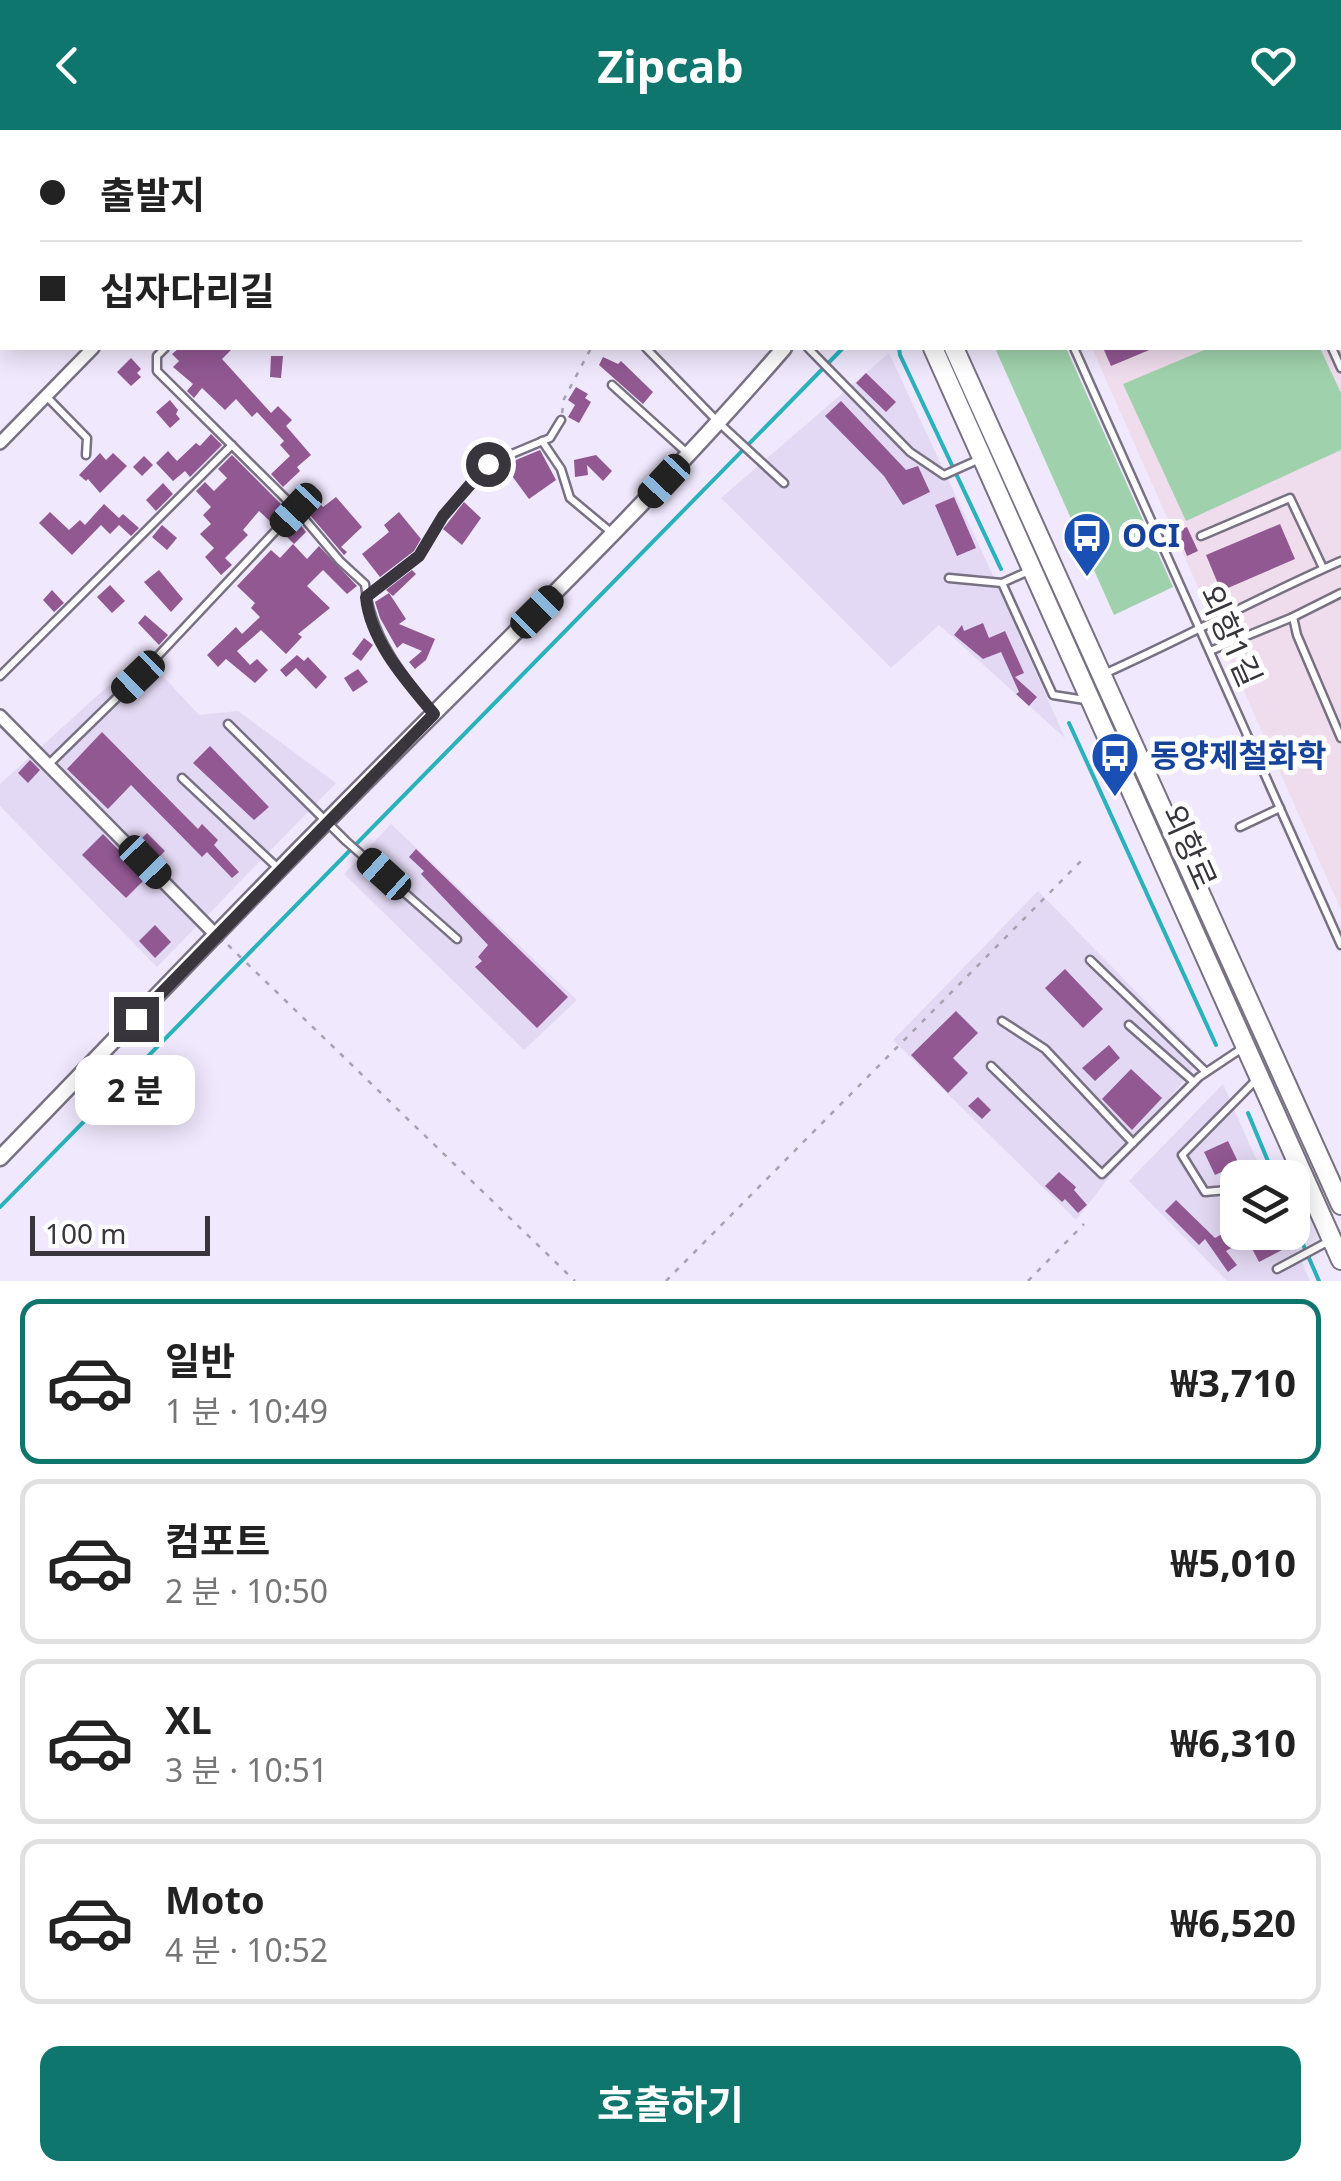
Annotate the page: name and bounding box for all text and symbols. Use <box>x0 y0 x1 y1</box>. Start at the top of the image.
text: Zipcab <box>597 35 744 96</box>
icon: back <box>40 38 95 93</box>
icon: heart <box>1246 38 1301 93</box>
text: 출발지 <box>100 168 205 220</box>
text: 십자다리길 <box>100 264 275 316</box>
route start <box>466 442 511 487</box>
car <box>633 449 695 513</box>
car <box>265 478 327 542</box>
bus stop icon: OCI <box>1061 510 1113 578</box>
place label: OCI <box>1122 513 1180 556</box>
street label: 외항1길 <box>1190 578 1273 693</box>
car <box>505 580 569 644</box>
car <box>106 645 170 709</box>
bus stop icon: 동양제철화학 <box>1089 730 1141 798</box>
place label: 동양제철화학 <box>1150 733 1327 776</box>
street label: 외항로 <box>1153 797 1228 895</box>
car <box>113 830 177 894</box>
car <box>352 843 416 905</box>
route end <box>114 997 159 1042</box>
callout: 2 분 <box>76 1054 196 1124</box>
text: 2 분 <box>107 1068 163 1111</box>
map controls <box>1220 1160 1310 1250</box>
button: layers <box>1220 1160 1310 1250</box>
scale bar <box>30 1211 210 1256</box>
text: 100 m <box>45 1214 127 1252</box>
text: 일반 <box>165 1334 235 1386</box>
icon: car <box>45 1337 135 1427</box>
text: ₩3,710 <box>1170 1356 1296 1408</box>
text: 1 분 · 10:49 <box>165 1389 328 1432</box>
text: 컴포트 <box>165 1514 270 1566</box>
icon: car <box>45 1517 135 1607</box>
text: ₩5,010 <box>1170 1536 1296 1588</box>
text: 2 분 · 10:50 <box>165 1569 328 1612</box>
text: XL <box>165 1693 212 1745</box>
icon: car <box>45 1697 135 1787</box>
text: ₩6,310 <box>1170 1716 1296 1768</box>
text: 3 분 · 10:51 <box>165 1748 328 1791</box>
text: Moto <box>165 1873 265 1925</box>
icon: car <box>45 1877 135 1967</box>
text: ₩6,520 <box>1170 1896 1296 1948</box>
text: 4 분 · 10:52 <box>165 1928 328 1971</box>
button: 호출하기 <box>40 2046 1301 2161</box>

